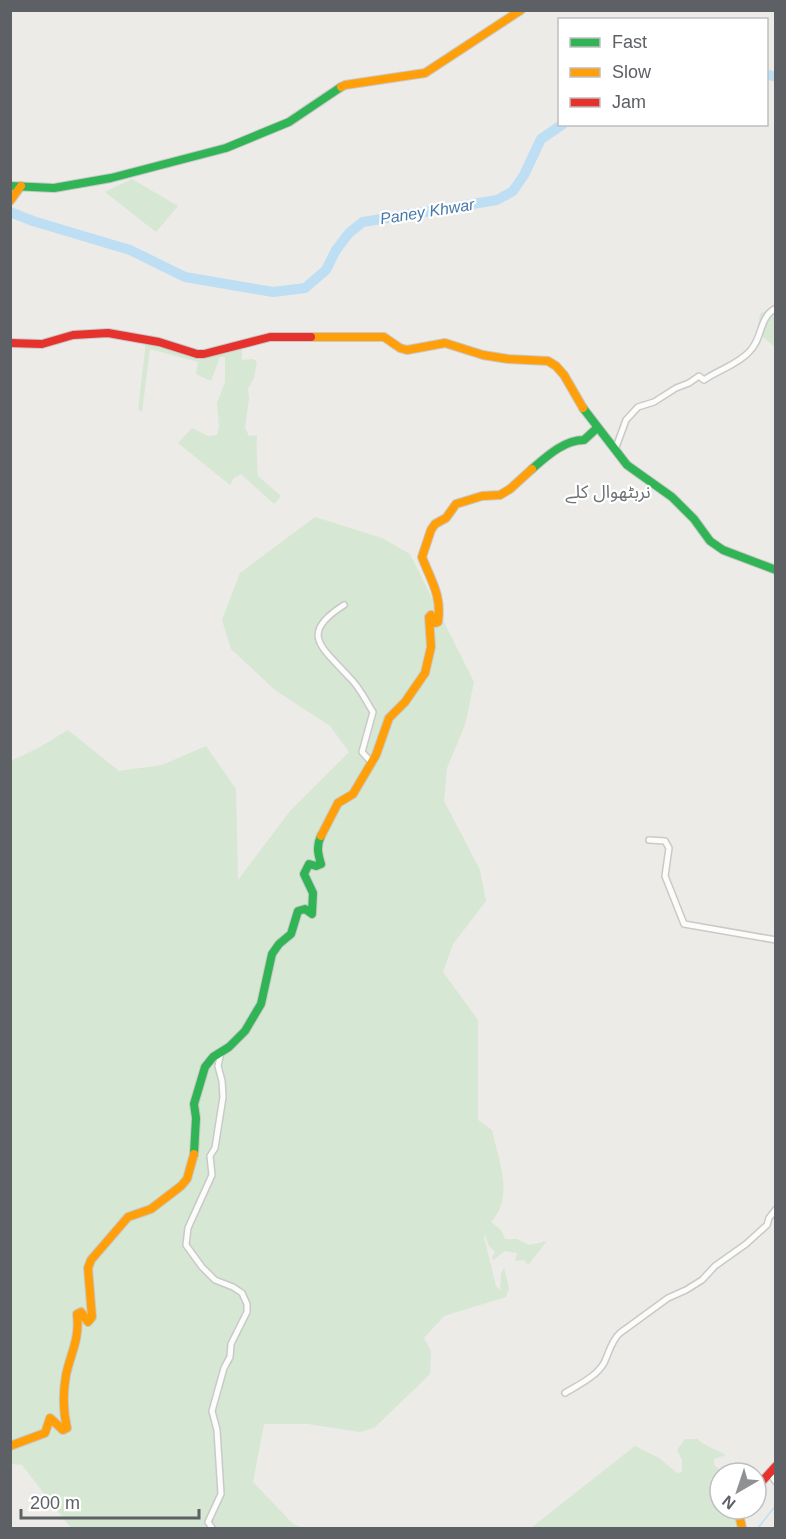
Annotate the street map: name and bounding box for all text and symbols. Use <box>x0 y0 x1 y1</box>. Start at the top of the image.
legend <box>558 18 768 126</box>
text: Fast <box>612 32 647 52</box>
text: Slow <box>612 62 652 82</box>
text: Jam <box>612 92 646 112</box>
water label: Paney Khwar <box>379 196 476 227</box>
district label: نربٹھوال کلے <box>565 482 651 504</box>
north arrow <box>708 1461 768 1521</box>
scale bar <box>21 1482 200 1520</box>
text: N <box>719 1492 739 1513</box>
text: 200 m <box>30 1493 80 1513</box>

